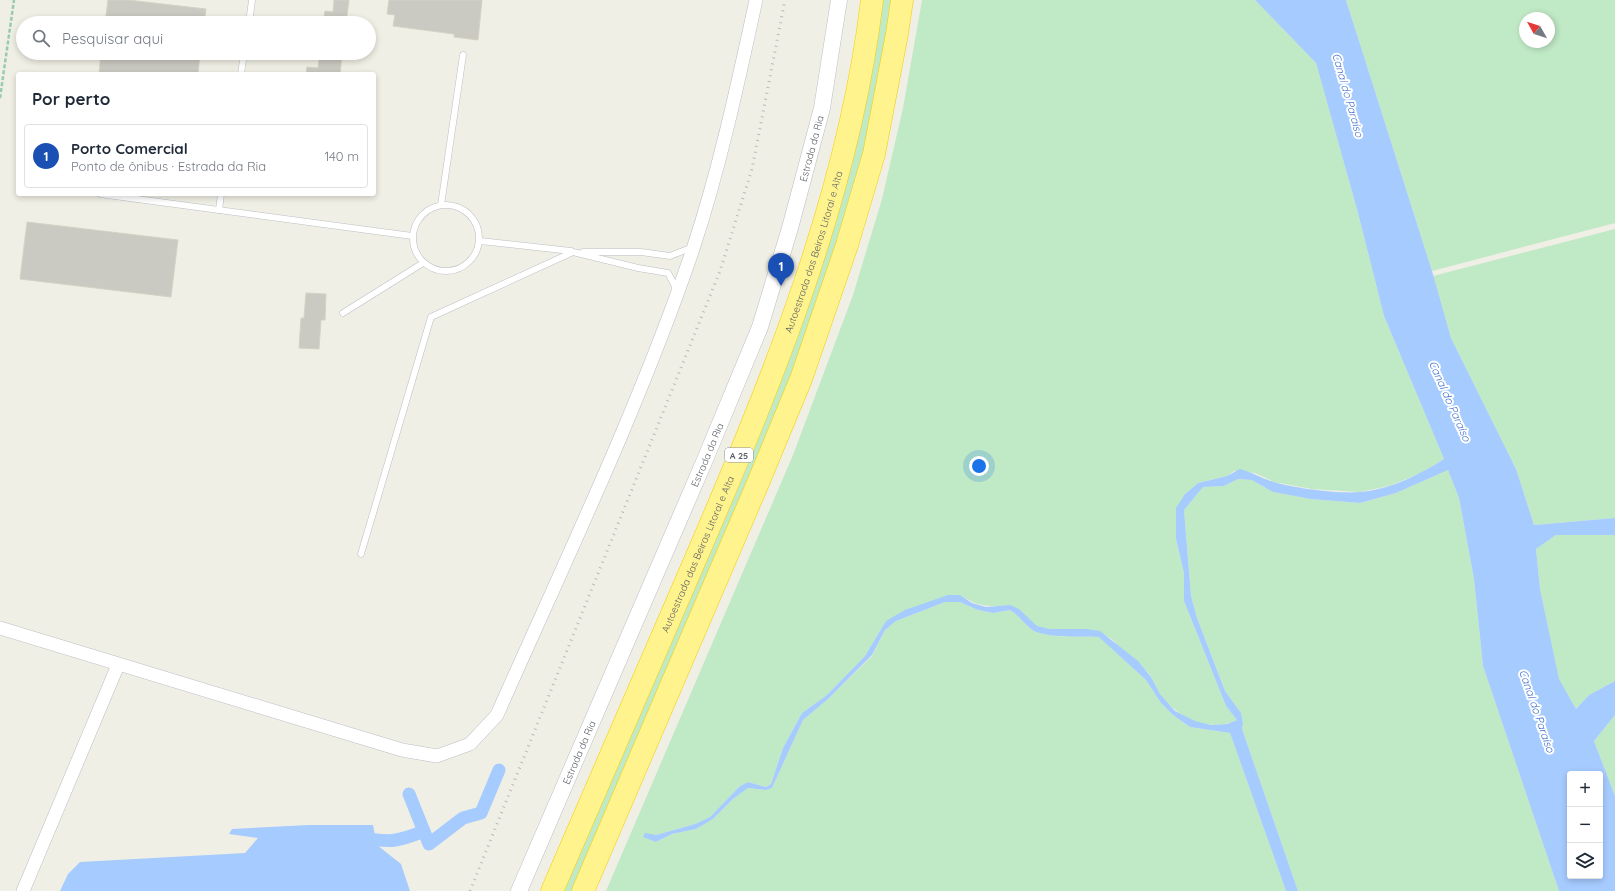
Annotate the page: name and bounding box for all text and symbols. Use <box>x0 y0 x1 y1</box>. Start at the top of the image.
north arrow <box>1519 12 1555 48</box>
search box <box>16 16 376 60</box>
icon: search <box>30 27 52 49</box>
text: Pesquisar aqui <box>62 29 163 48</box>
water label: Canal do Paraíso <box>1329 51 1367 140</box>
text: Por perto <box>32 88 110 109</box>
street label: Estrada da Ria <box>796 114 826 183</box>
text: Porto Comercial <box>71 139 188 158</box>
text: 1 <box>43 148 49 164</box>
text: 140 m <box>324 148 359 164</box>
text: Ponto de ônibus · Estrada da Ria <box>71 158 266 174</box>
street label: Autoestrada das Beiras Litoral e Alta <box>781 169 845 335</box>
pin: 1 <box>768 253 794 286</box>
water label: Canal do Paraíso <box>1426 358 1475 445</box>
street label: Estrada da Ria <box>688 421 726 489</box>
road number: A 25 <box>725 448 753 462</box>
your location <box>969 456 989 476</box>
street label: Autoestrada das Beiras Litoral e Alta <box>658 474 737 634</box>
water label: Canal do Paraíso <box>1516 668 1558 756</box>
street label: Estrada da Ria <box>559 718 598 786</box>
map controls <box>1567 771 1603 879</box>
button: + <box>1567 771 1603 807</box>
button: − <box>1567 807 1603 843</box>
button: layers <box>1567 843 1603 879</box>

